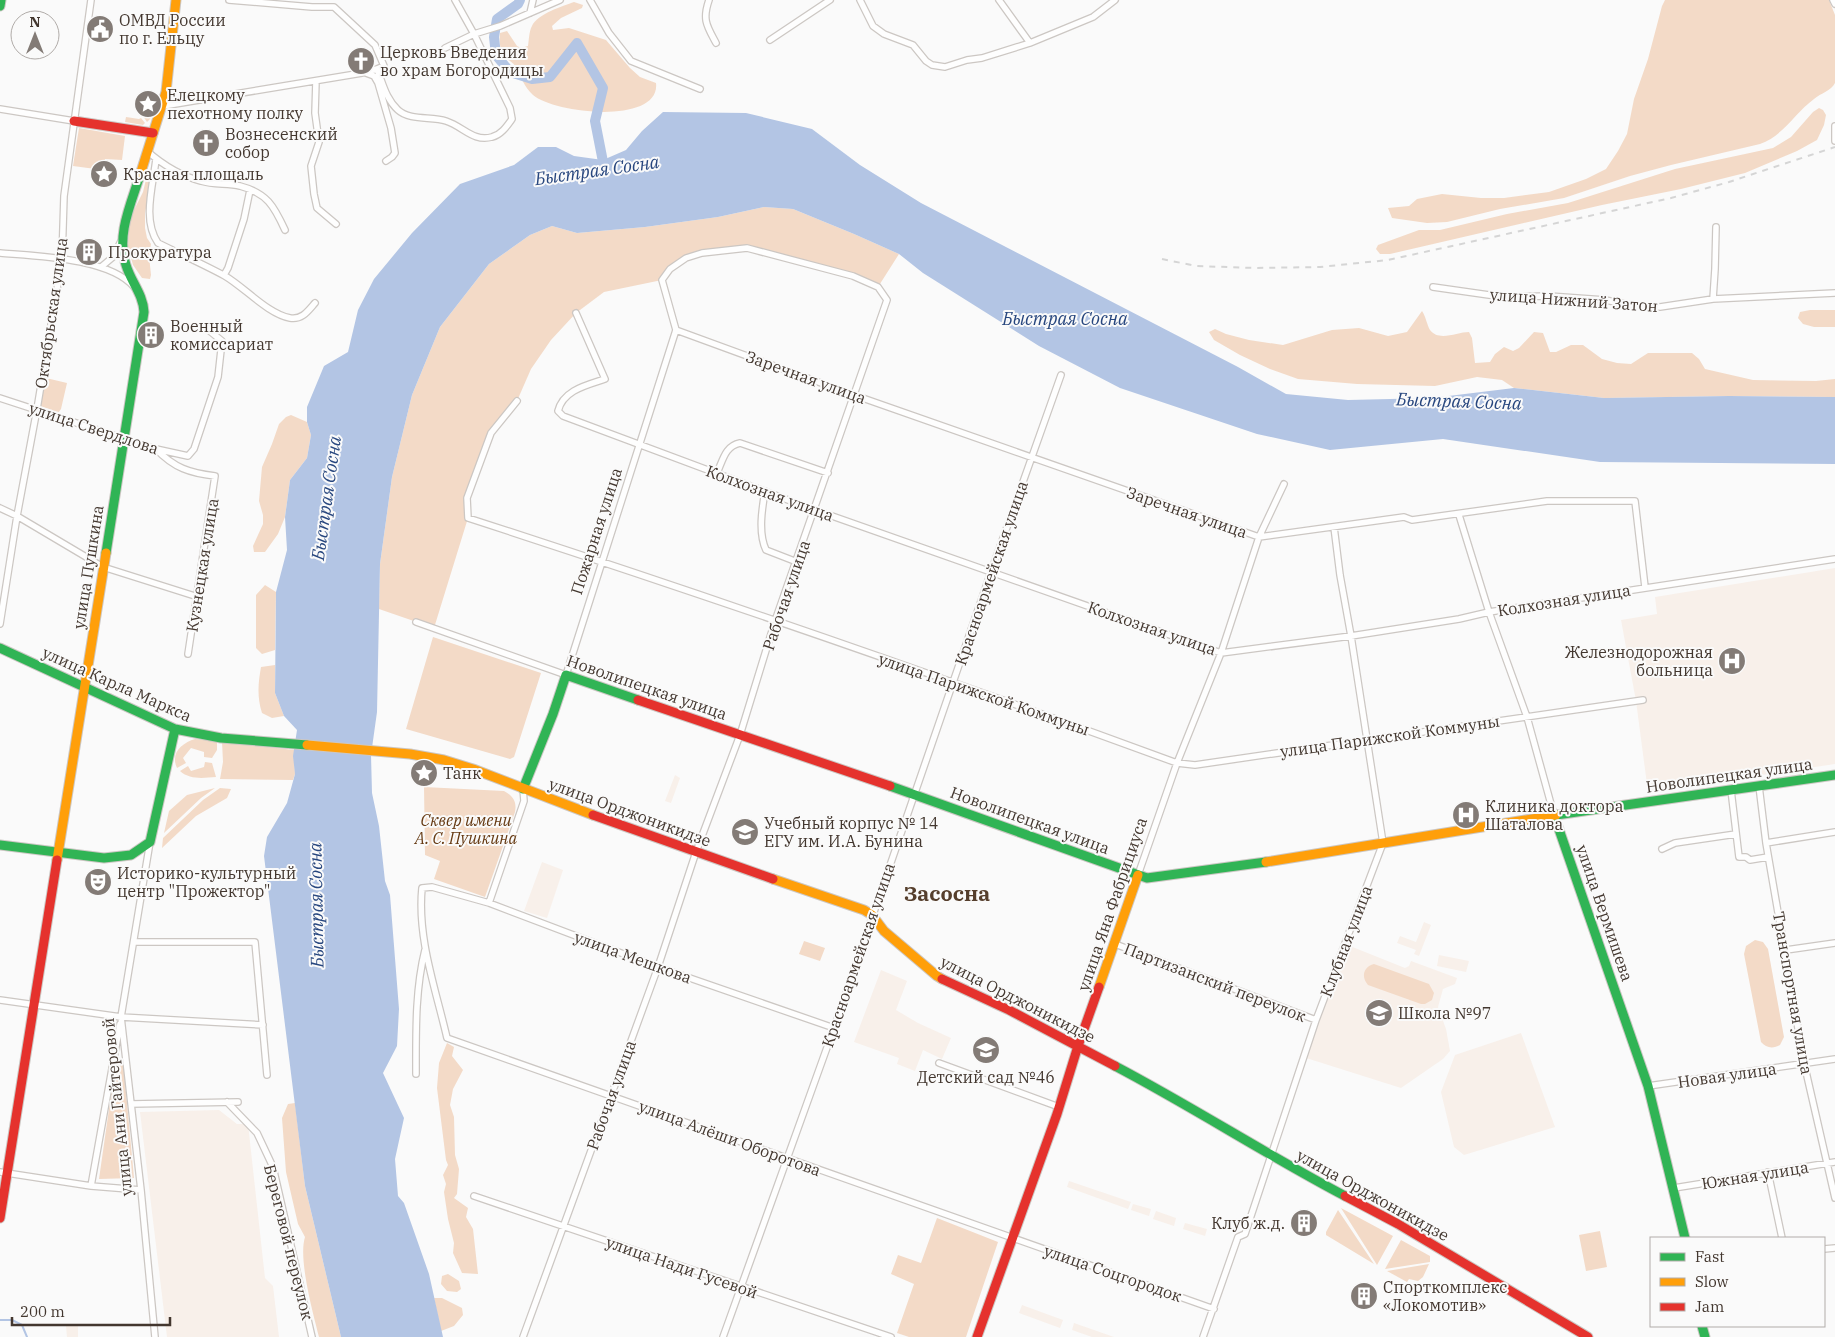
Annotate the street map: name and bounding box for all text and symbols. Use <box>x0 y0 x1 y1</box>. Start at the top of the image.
north arrow <box>10 10 60 60</box>
place label: ОМВД России по г. Ельцу <box>119 10 226 48</box>
text: N <box>29 13 41 31</box>
public building icon: ОМВД России по г. Ельцу <box>85 14 115 44</box>
place label: Церковь Введения во храм Богородицы <box>380 42 544 80</box>
church icon: Церковь Введения во храм Богородицы <box>346 46 376 76</box>
place label: Елецкому пехотному полку <box>167 85 304 123</box>
place icon: Елецкому пехотному полку <box>133 89 163 119</box>
place label: Вознесенский собор <box>225 124 338 162</box>
church icon: Вознесенский собор <box>191 128 221 158</box>
water label: Быстрая Сосна <box>532 150 661 190</box>
place icon: Красная площаль <box>89 159 119 189</box>
place label: Красная площаль <box>123 164 264 184</box>
street label: Октябрьская улица <box>30 236 72 390</box>
building icon: Прокуратура <box>74 237 104 267</box>
place label: Прокуратура <box>108 242 212 262</box>
street label: улица Нижний Затон <box>1489 284 1659 316</box>
water label: Быстрая Сосна <box>1001 307 1128 330</box>
place label: Военный комиссариат <box>170 316 273 354</box>
building icon: Военный комиссариат <box>136 320 166 350</box>
street label: Заречная улица <box>743 346 869 408</box>
water label: Быстрая Сосна <box>1395 387 1522 415</box>
street label: улица Свердлова <box>27 398 162 458</box>
water label: Быстрая Сосна <box>306 434 346 563</box>
street label: Колхозная улица <box>703 461 837 526</box>
street label: Пожарная улица <box>566 465 626 597</box>
street label: Красноармейская улица <box>950 478 1032 668</box>
street label: Заречная улица <box>1124 482 1250 542</box>
street label: Кузнецкая улица <box>182 496 222 633</box>
street label: улица Пушкина <box>68 503 108 630</box>
street label: Рабочая улица <box>758 537 814 653</box>
street label: Колхозная улица <box>1496 580 1632 620</box>
street label: Колхозная улица <box>1085 597 1219 659</box>
street label: улица Карла Маркса <box>39 642 195 726</box>
place label: Железнодорожная больница <box>1565 642 1713 680</box>
hospital icon: Железнодорожная больница <box>1717 646 1747 676</box>
street label: улица Парижской Коммуны <box>876 648 1092 740</box>
street label: Новолипецкая улица <box>564 650 730 724</box>
street label: улица Парижской Коммуны <box>1279 711 1501 761</box>
street label: Новолипецкая улица <box>1644 753 1814 797</box>
place icon: Танк <box>409 758 439 788</box>
place label: Танк <box>443 763 482 783</box>
street label: улица Орджоникидзе <box>546 773 714 851</box>
street label: Новолипецкая улица <box>948 782 1113 858</box>
place label: Клиника доктора Шаталова <box>1485 796 1624 834</box>
hospital icon: Клиника доктора Шаталова <box>1451 800 1481 830</box>
park label: Сквер имени А. С. Пушкина <box>414 810 517 848</box>
place label: Учебный корпус № 14 ЕГУ им. И.А. Бунина <box>764 813 938 851</box>
street label: улица Яна Фабрициуса <box>1073 814 1151 993</box>
school or university icon: Учебный корпус № 14 ЕГУ им. И.А. Бунина <box>730 817 760 847</box>
water label: Быстрая Сосна <box>303 842 329 969</box>
street label: улица Вермишева <box>1572 842 1638 984</box>
street label: Красноармейская улица <box>817 860 899 1050</box>
place label: Историко-культурный центр "Прожектор" <box>117 863 296 901</box>
theatre icon: Историко-культурный центр "Прожектор" <box>83 867 113 897</box>
district label: Засосна <box>904 879 990 907</box>
street label: Клубная улица <box>1316 882 1377 1000</box>
street label: Транспортная улица <box>1769 910 1817 1076</box>
street label: улица Мешкова <box>572 926 695 988</box>
street label: Партизанский переулок <box>1121 938 1309 1026</box>
street label: улица Орджоникидзе <box>937 951 1099 1047</box>
school or university icon: Школа №97 <box>1364 998 1394 1028</box>
place label: Школа №97 <box>1398 1003 1491 1023</box>
street label: улица Ани Гайтеровой <box>98 1017 136 1197</box>
school or university icon: Детский сад №46 <box>971 1035 1001 1065</box>
street label: Рабочая улица <box>582 1037 640 1153</box>
street label: Новая улица <box>1676 1058 1778 1092</box>
place label: Детский сад №46 <box>917 1067 1055 1087</box>
street label: улица Алёши Оборотова <box>636 1096 824 1180</box>
street label: улица Орджоникидзе <box>1293 1145 1453 1245</box>
street label: Южная улица <box>1700 1157 1810 1193</box>
street label: Береговой переулок <box>260 1162 318 1323</box>
building icon: Клуб ж.д. <box>1289 1208 1319 1238</box>
place label: Клуб ж.д. <box>1211 1213 1285 1233</box>
street label: улица Нади Гусевой <box>603 1232 761 1302</box>
legend <box>1650 1237 1825 1327</box>
street label: улица Соцгородок <box>1041 1240 1185 1306</box>
text: Fast <box>1695 1247 1725 1266</box>
text: Slow <box>1695 1272 1729 1291</box>
place label: Спорткомплекс «Локомотив» <box>1383 1277 1508 1315</box>
building icon: Спорткомплекс «Локомотив» <box>1349 1281 1379 1311</box>
scale bar <box>12 1294 170 1326</box>
text: Jam <box>1695 1297 1724 1316</box>
text: 200 m <box>20 1302 65 1321</box>

